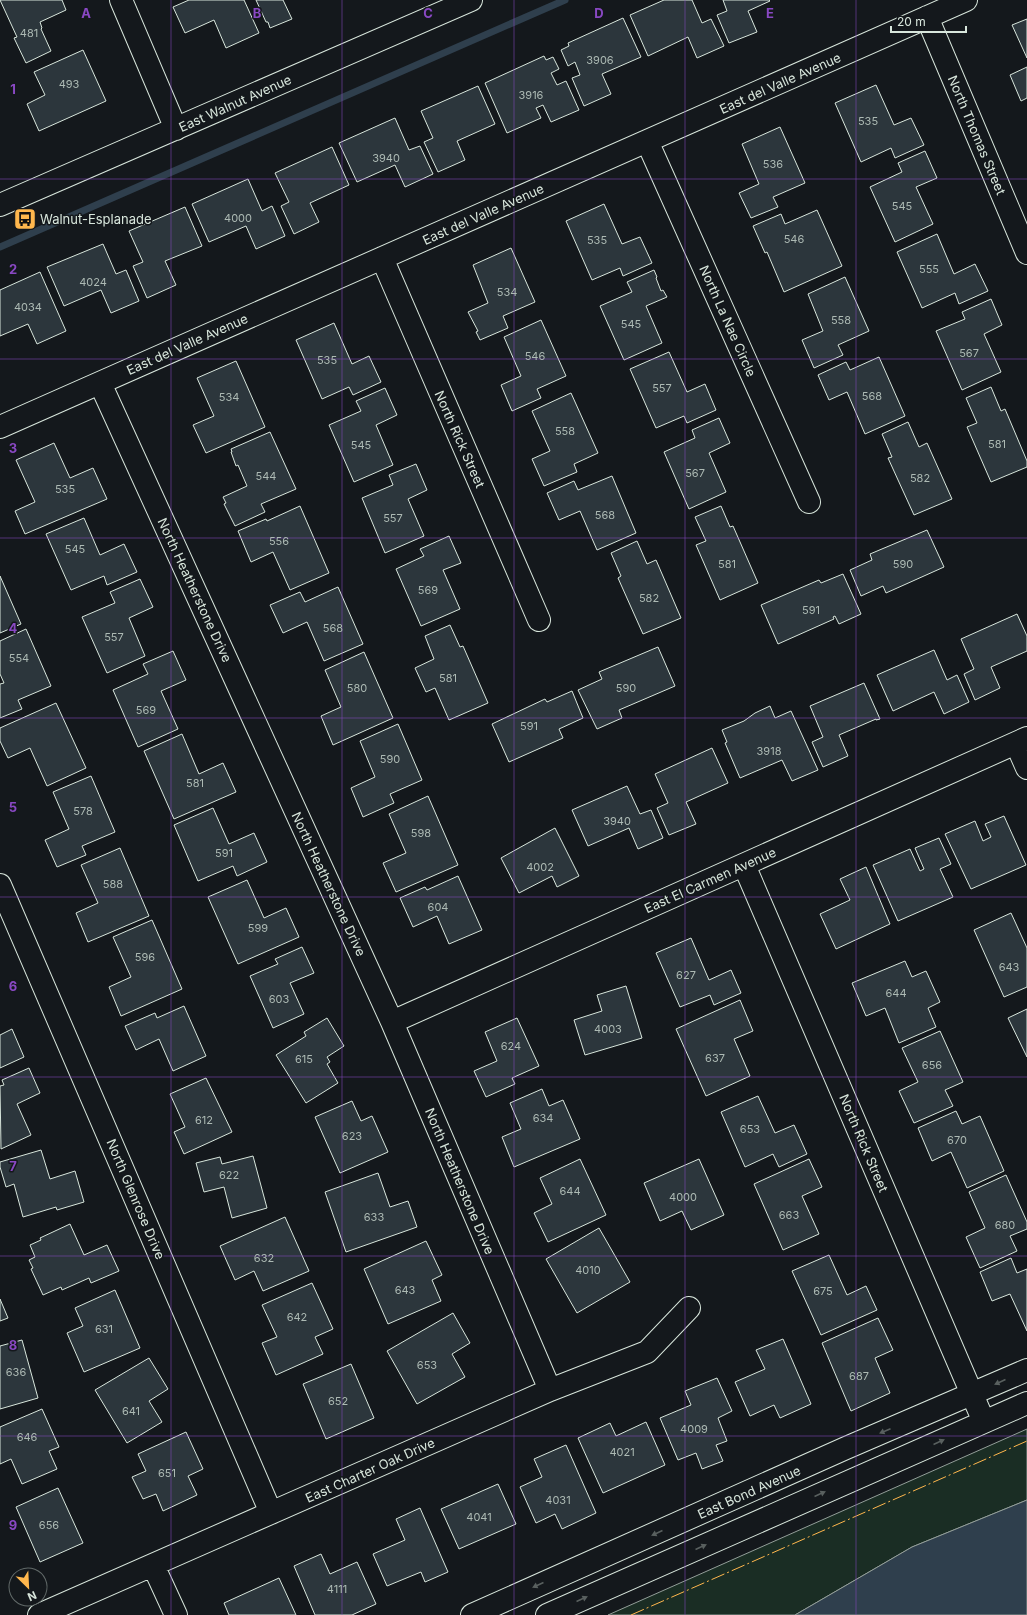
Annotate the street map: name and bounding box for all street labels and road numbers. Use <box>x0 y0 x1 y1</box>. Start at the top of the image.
street label: East del Valle Avenue <box>717 49 843 117</box>
street label: East Walnut Avenue <box>176 71 294 135</box>
street label: North Thomas Street <box>945 73 1009 197</box>
street label: East del Valle Avenue <box>420 180 546 248</box>
street label: North La Nae Circle <box>696 263 760 379</box>
street label: East del Valle Avenue <box>124 310 250 378</box>
street label: North Rick Street <box>431 388 489 490</box>
street label: North Heatherstone Drive <box>155 515 235 665</box>
street label: North Heatherstone Drive <box>289 809 369 959</box>
street label: East El Carmen Avenue <box>642 844 778 916</box>
street label: North Rick Street <box>836 1092 892 1194</box>
street label: North Heatherstone Drive <box>422 1105 498 1257</box>
street label: North Glenrose Drive <box>103 1136 169 1262</box>
street label: East Charter Oak Drive <box>303 1434 437 1506</box>
street label: East Bond Avenue <box>695 1462 803 1522</box>

